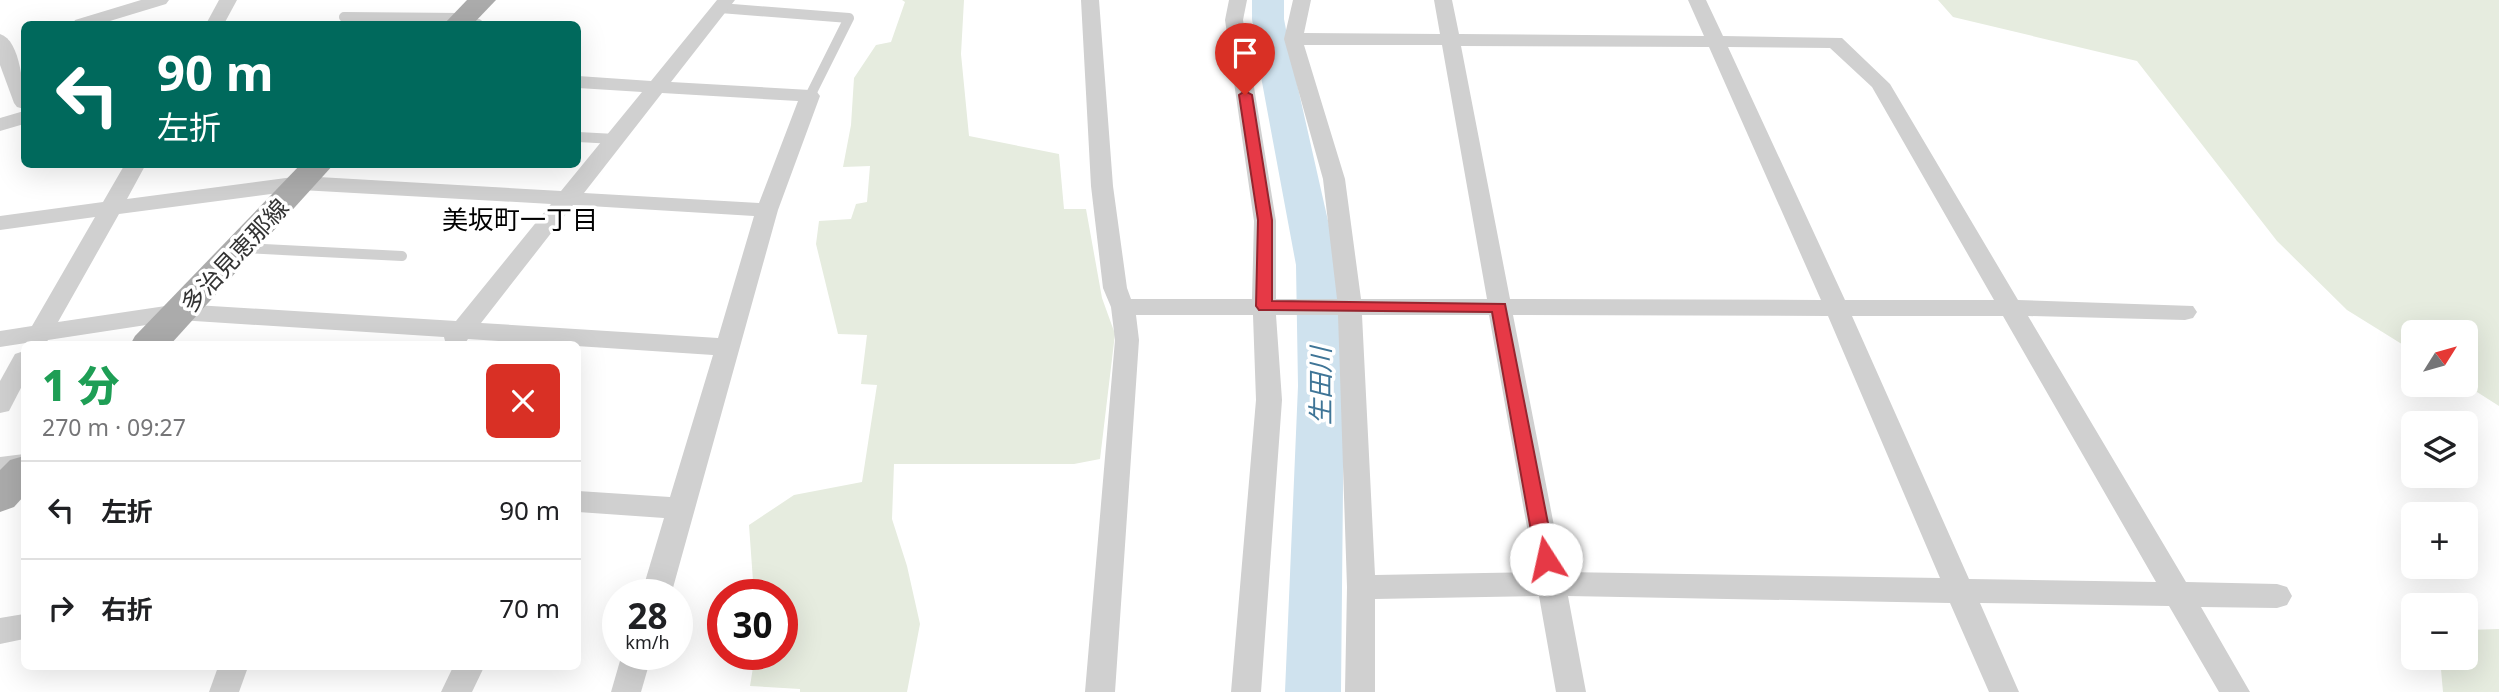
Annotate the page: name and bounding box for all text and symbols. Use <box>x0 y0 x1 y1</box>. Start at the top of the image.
pin <box>1215 23 1275 95</box>
icon: arrive <box>1226 34 1264 72</box>
text: 90 m <box>157 39 274 105</box>
icon: left <box>42 49 133 140</box>
text: 左折 <box>157 105 221 148</box>
street label: 多治見恵那線 <box>173 191 295 319</box>
district label: 美坂町一丁目 <box>442 201 598 237</box>
north arrow <box>2401 320 2478 397</box>
map controls <box>2401 320 2478 670</box>
water label: 生田川 <box>1302 344 1338 425</box>
text: 1 分 <box>42 356 119 413</box>
button: close <box>486 364 560 438</box>
text: 270 m · 09:27 <box>42 411 186 443</box>
button: layers <box>2401 411 2478 488</box>
icon: left <box>42 491 80 529</box>
text: 90 m <box>499 492 560 528</box>
text: 左折 <box>101 493 153 529</box>
button: + <box>2401 502 2478 579</box>
position arrow <box>1509 522 1583 596</box>
speed limit sign: 30 <box>707 579 798 670</box>
icon: right <box>42 589 80 627</box>
text: 70 m <box>499 590 560 626</box>
text: 右折 <box>101 591 153 627</box>
text: 28 <box>627 592 668 639</box>
button: − <box>2401 593 2478 670</box>
text: km/h <box>625 630 670 654</box>

